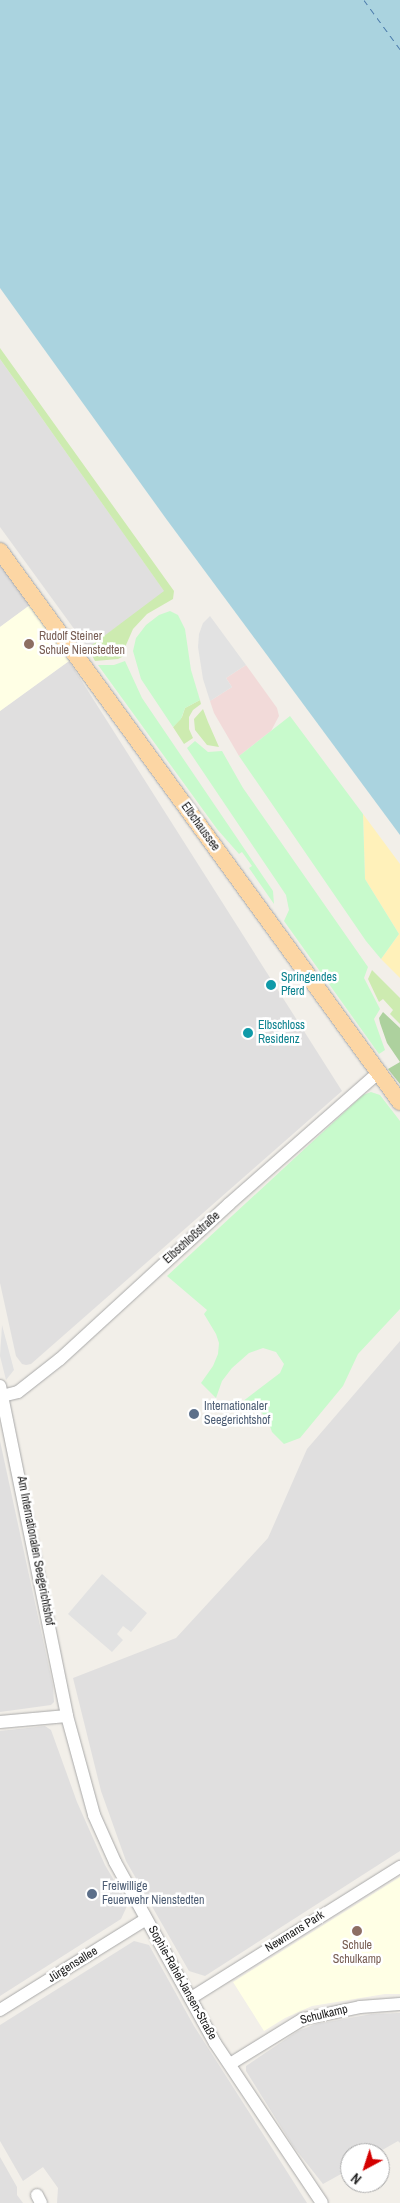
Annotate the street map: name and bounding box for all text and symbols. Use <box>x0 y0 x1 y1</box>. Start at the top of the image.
place label: Rudolf Steiner Schule Nienstedten <box>39 630 125 658</box>
marker: Rudolf Steiner Schule Nienstedten <box>23 638 35 650</box>
street label: Elbchaussee <box>178 800 222 854</box>
place label: Springendes Pferd <box>281 971 337 999</box>
marker: Springendes Pferd <box>265 979 277 991</box>
place label: Elbschloss Residenz <box>258 1019 305 1047</box>
marker: Elbschloss Residenz <box>242 1027 254 1039</box>
street label: Elbschloßstraße <box>161 1209 223 1267</box>
place label: Internationaler Seegerichtshof <box>204 1400 270 1428</box>
marker: Internationaler Seegerichtshof <box>188 1408 200 1420</box>
street label: Am Internationalen Seegerichtshof <box>13 1475 57 1627</box>
place label: Freiwillige Feuerwehr Nienstedten <box>102 1880 204 1908</box>
marker: Freiwillige Feuerwehr Nienstedten <box>86 1888 98 1900</box>
street label: Newmans Park <box>263 1908 327 1956</box>
street label: Sophie-Rahel-Jansen-Straße <box>145 1924 219 2042</box>
marker: Schule Schulkamp <box>351 1925 363 1937</box>
place label: Schule Schulkamp <box>333 1939 381 1967</box>
street label: Jürgensallee <box>46 1944 100 1986</box>
street label: Schulkamp <box>299 2002 349 2028</box>
north arrow <box>340 2143 390 2193</box>
text: N <box>347 2169 365 2188</box>

